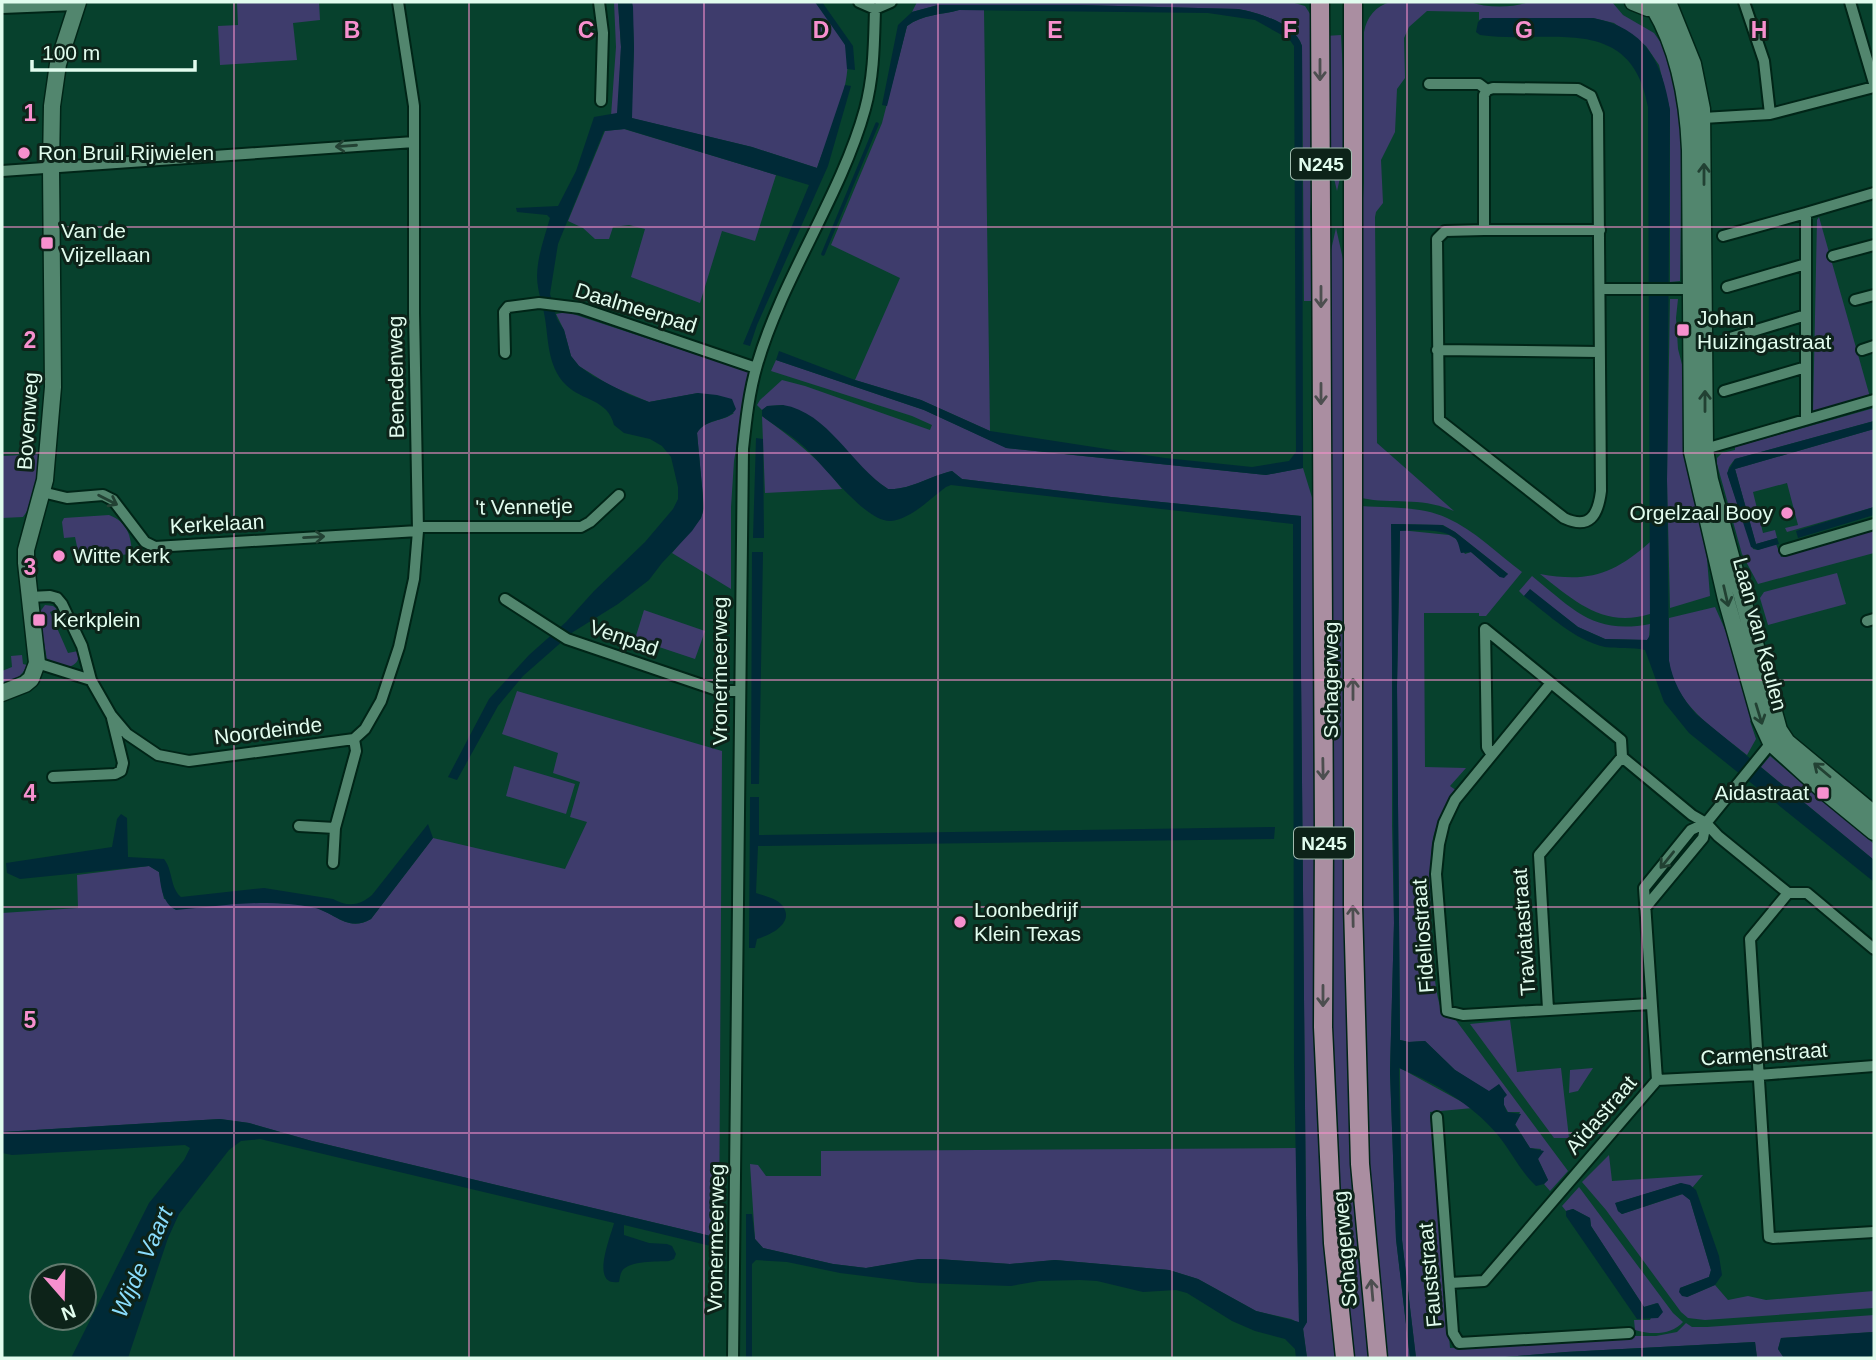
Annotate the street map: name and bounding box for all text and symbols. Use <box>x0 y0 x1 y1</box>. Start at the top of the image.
text: B <box>344 17 360 43</box>
text: C <box>578 17 594 43</box>
text: D <box>813 17 829 43</box>
text: E <box>1047 17 1063 43</box>
text: F <box>1283 17 1297 43</box>
text: G <box>1515 17 1533 43</box>
text: H <box>1751 17 1767 43</box>
scale bar <box>32 28 194 72</box>
text: 100 m <box>42 41 100 64</box>
one-way arrow <box>1313 58 1327 81</box>
text: 1 <box>24 100 37 126</box>
one-way arrow <box>335 140 358 153</box>
place label: Ron Bruil Rijwielen <box>38 141 214 164</box>
marker: Ron Bruil Rijwielen <box>16 145 32 161</box>
road number: N245 <box>1291 148 1351 180</box>
one-way arrow <box>1697 162 1711 185</box>
place label: Van de Vijzellaan <box>61 219 151 266</box>
marker: Van de Vijzellaan <box>39 235 55 251</box>
street label: Daalmeerpad <box>572 278 700 337</box>
one-way arrow <box>1314 286 1328 309</box>
place label: Johan Huizingastraat <box>1697 306 1831 353</box>
street label: Benedenweg <box>383 316 408 439</box>
marker: Johan Huizingastraat <box>1675 322 1691 338</box>
text: 2 <box>24 327 36 353</box>
street label: Bovenweg <box>13 371 42 471</box>
one-way arrow <box>1314 382 1328 405</box>
one-way arrow <box>1698 390 1712 413</box>
one-way arrow <box>98 494 118 508</box>
street label: 't Vennetje <box>475 494 573 519</box>
place label: Orgelzaal Booy <box>1629 501 1773 524</box>
marker: Orgelzaal Booy <box>1779 505 1795 521</box>
street label: Kerkelaan <box>169 510 265 537</box>
one-way arrow <box>302 530 325 543</box>
place label: Witte Kerk <box>73 544 170 567</box>
marker: Witte Kerk <box>51 548 67 564</box>
text: 3 <box>24 554 36 580</box>
street label: Laan van Keulen <box>1729 555 1792 713</box>
one-way arrow <box>1720 584 1733 607</box>
street label: Vronermeerweg <box>708 597 731 745</box>
place label: Kerkplein <box>53 608 141 631</box>
marker: Kerkplein <box>31 612 47 628</box>
street label: Venpad <box>587 615 662 660</box>
street label: Schagerweg <box>1319 622 1342 738</box>
one-way arrow <box>1346 678 1360 701</box>
one-way arrow <box>1754 703 1767 725</box>
street label: Noordeinde <box>213 712 323 749</box>
one-way arrow <box>1316 757 1330 780</box>
one-way arrow <box>1813 762 1831 778</box>
text: 4 <box>24 780 37 806</box>
place label: Aidastraat <box>1714 781 1809 804</box>
marker: Aidastraat <box>1815 785 1831 801</box>
road number: N245 <box>1294 828 1354 858</box>
one-way arrow <box>1659 851 1674 869</box>
street label: Traviatastraat <box>1508 867 1539 996</box>
street label: Fideliostraat <box>1407 878 1438 994</box>
place label: Loonbedrijf Klein Texas <box>974 898 1081 945</box>
one-way arrow <box>1347 905 1360 928</box>
marker: Loonbedrijf Klein Texas <box>952 914 968 930</box>
one-way arrow <box>1316 984 1330 1007</box>
text: 5 <box>24 1007 37 1033</box>
street label: Carmenstraat <box>1700 1038 1828 1069</box>
street label: Aïdastraat <box>1561 1071 1641 1158</box>
street label: Vronermeerweg <box>703 1163 728 1312</box>
street label: Schagerweg <box>1328 1190 1361 1308</box>
water label: Wijde Vaart <box>106 1201 178 1321</box>
street label: Fauststraat <box>1413 1222 1446 1328</box>
north arrow <box>28 1262 98 1332</box>
one-way arrow <box>1365 1280 1378 1302</box>
text: N <box>59 1300 79 1325</box>

